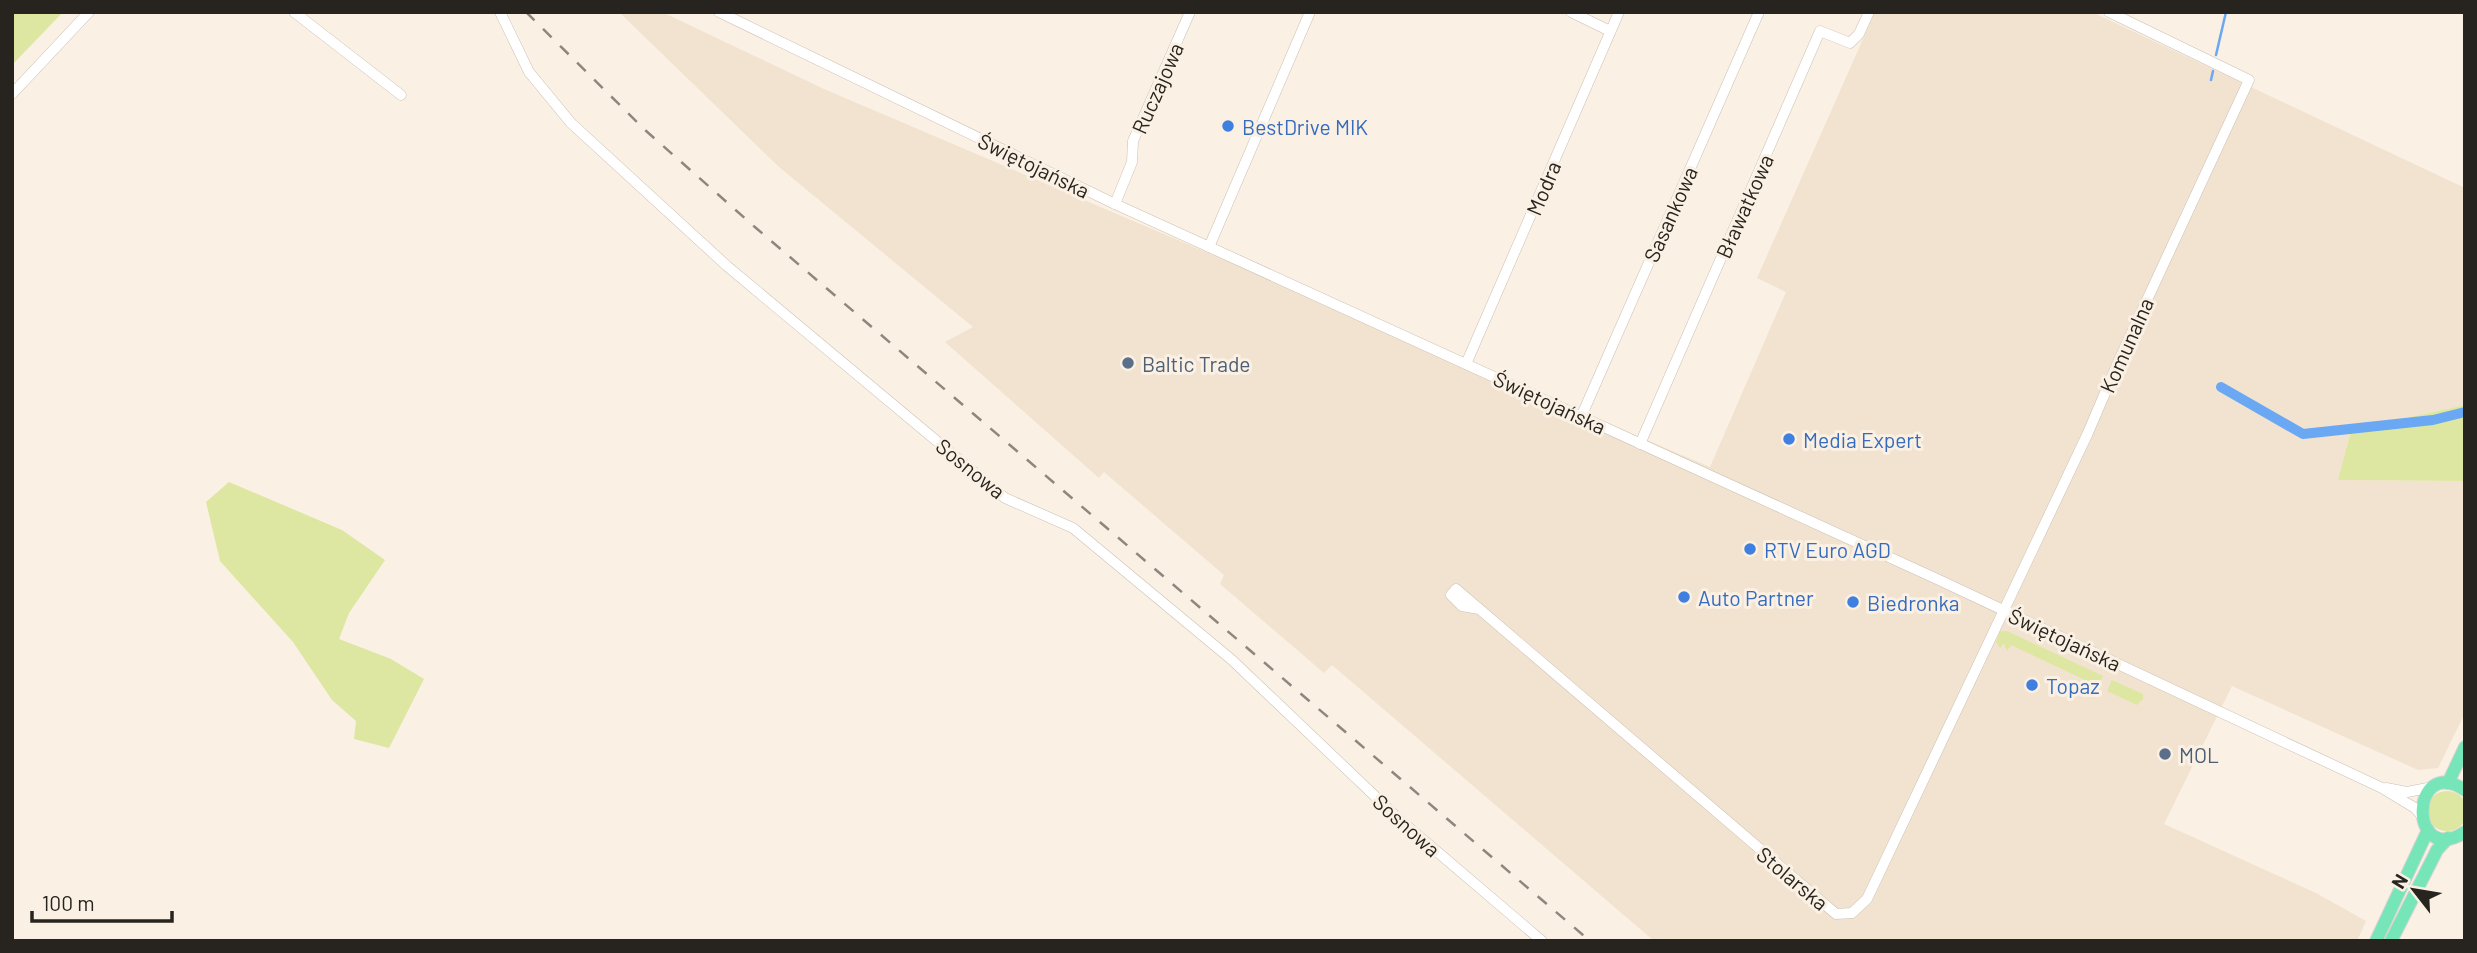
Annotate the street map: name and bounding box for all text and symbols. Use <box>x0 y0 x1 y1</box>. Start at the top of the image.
street label: Ruczajowa <box>1126 39 1188 137</box>
place label: BestDrive MIK <box>1242 114 1368 139</box>
marker: BestDrive MIK <box>1220 118 1236 134</box>
street label: Świętojańska <box>974 127 1094 203</box>
street label: Bławatkowa <box>1710 150 1778 262</box>
street label: Modra <box>1521 157 1565 219</box>
street label: Sasankowa <box>1638 162 1702 266</box>
street label: Komunalna <box>2094 294 2158 396</box>
place label: Baltic Trade <box>1142 351 1251 376</box>
marker: Baltic Trade <box>1120 355 1136 371</box>
street label: Świętojańska <box>1490 365 1610 439</box>
place label: Media Expert <box>1803 427 1922 452</box>
marker: Media Expert <box>1781 431 1797 447</box>
street label: Sosnowa <box>931 433 1011 503</box>
place label: RTV Euro AGD <box>1764 537 1891 562</box>
marker: RTV Euro AGD <box>1742 541 1758 557</box>
place label: Auto Partner <box>1698 585 1814 610</box>
marker: Auto Partner <box>1676 589 1692 605</box>
place label: Biedronka <box>1867 590 1960 615</box>
marker: Biedronka <box>1845 594 1861 610</box>
street label: Świętojańska <box>2005 602 2125 676</box>
place label: Topaz <box>2046 673 2100 698</box>
marker: Topaz <box>2024 677 2040 693</box>
place label: MOL <box>2179 742 2219 767</box>
marker: MOL <box>2157 746 2173 762</box>
street label: Sosnowa <box>1368 788 1446 862</box>
street label: Stolarska <box>1752 841 1834 915</box>
north arrow <box>2379 855 2449 925</box>
text: N <box>2386 870 2412 892</box>
scale bar <box>32 880 172 924</box>
text: 100 m <box>42 890 95 915</box>

